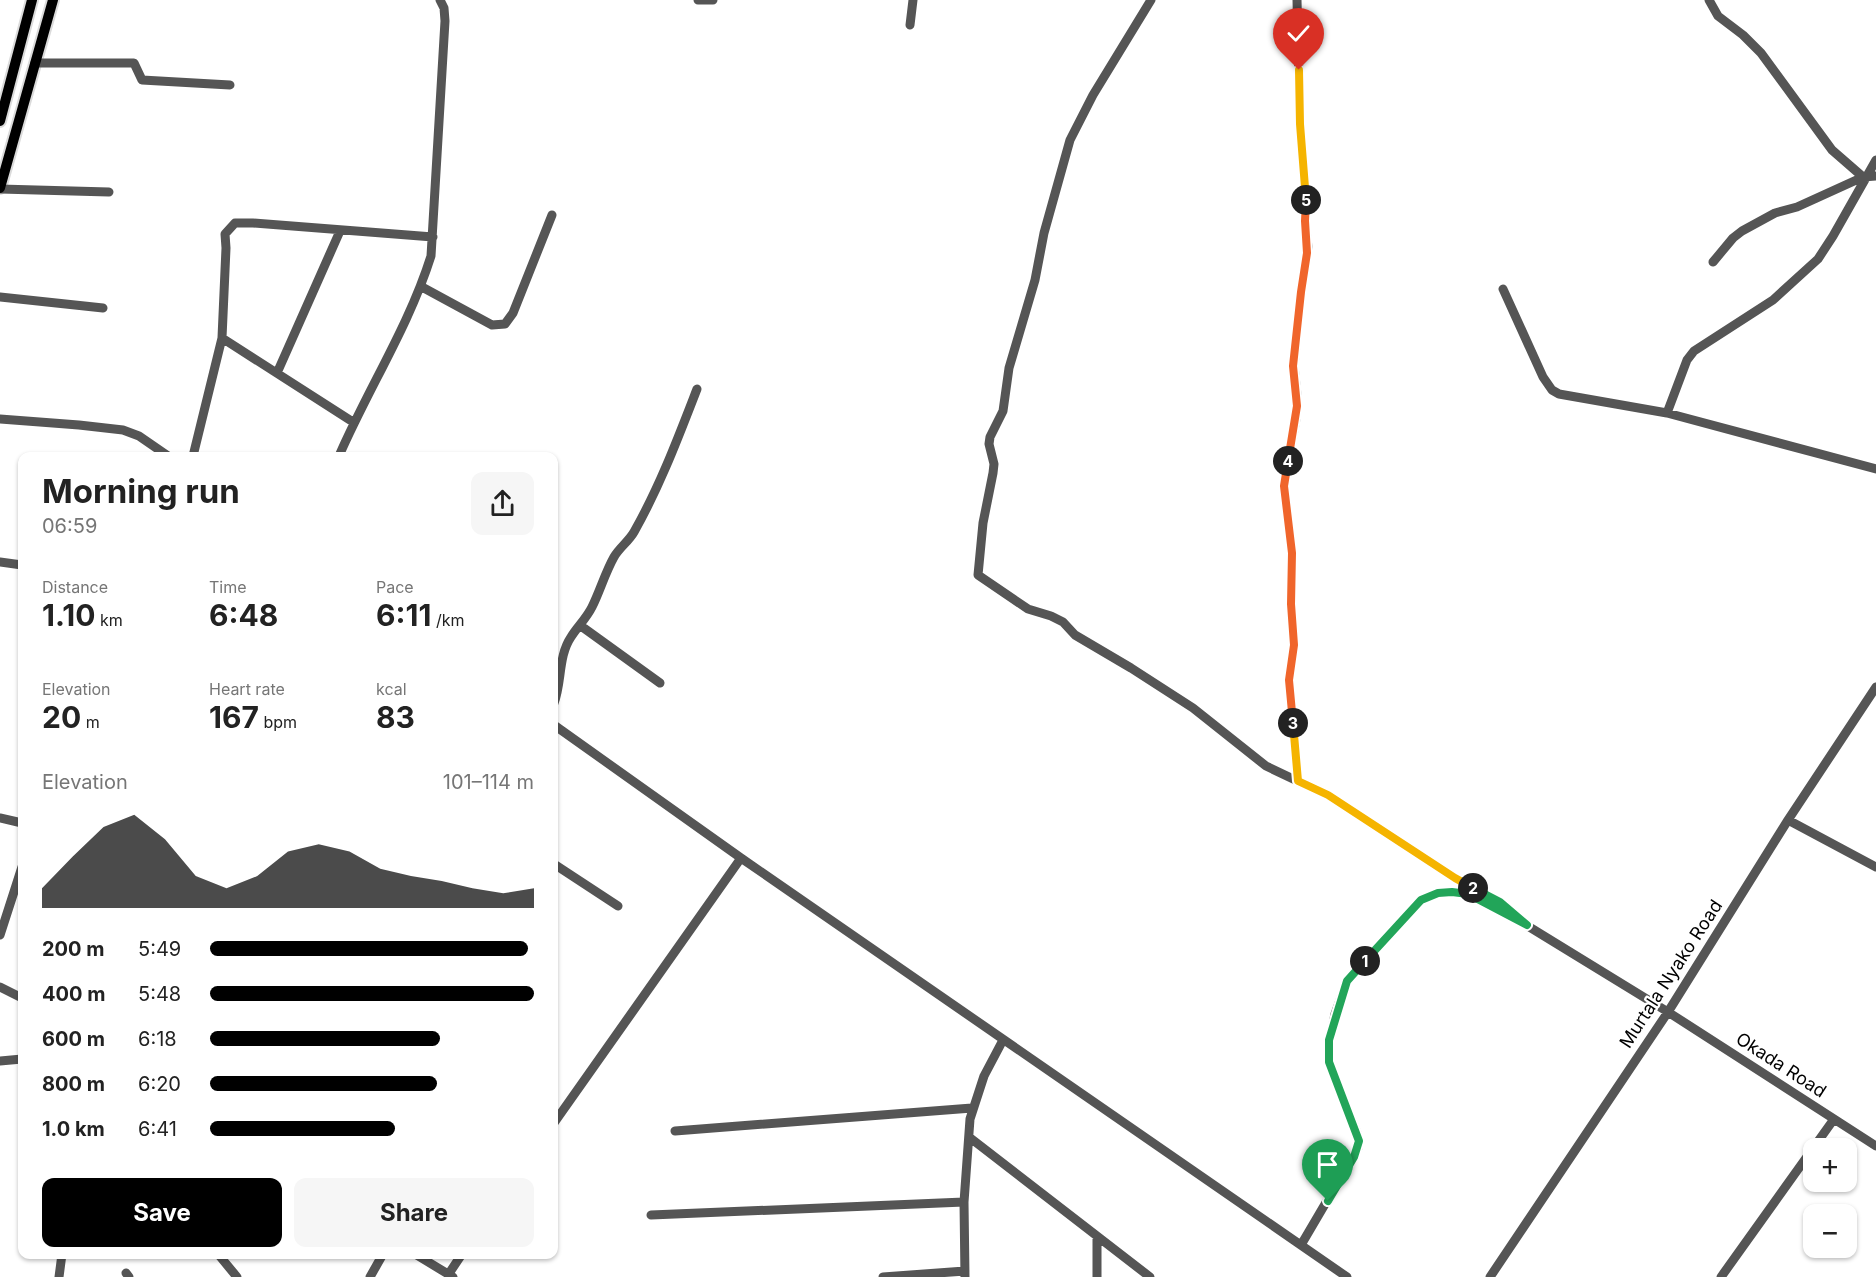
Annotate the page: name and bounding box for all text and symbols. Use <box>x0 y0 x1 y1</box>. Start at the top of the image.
pin <box>1273 8 1324 70</box>
icon: check <box>1282 17 1315 50</box>
pin: 5 <box>1291 185 1321 215</box>
text: 5 <box>1301 190 1311 210</box>
pin: 4 <box>1273 446 1303 476</box>
text: 4 <box>1283 451 1293 471</box>
text: Morning run <box>42 471 240 511</box>
button: share <box>471 472 534 535</box>
text: 06:59 <box>42 514 97 538</box>
text: Distance <box>42 577 108 597</box>
text: Time <box>209 577 247 597</box>
text: Pace <box>376 577 414 597</box>
text: 1.10 <box>42 597 95 633</box>
text: 6:48 <box>209 597 278 633</box>
text: 6:11 <box>376 597 431 633</box>
text: km <box>95 610 123 630</box>
text: /km <box>431 610 464 630</box>
text: Elevation <box>42 679 111 699</box>
text: Heart rate <box>209 679 285 699</box>
text: kcal <box>376 679 407 699</box>
text: 20 <box>42 699 81 735</box>
text: 167 <box>209 699 259 735</box>
text: 83 <box>376 699 415 735</box>
pin: 3 <box>1278 708 1308 738</box>
text: m <box>81 712 100 732</box>
text: bpm <box>259 712 297 732</box>
text: 3 <box>1288 713 1298 733</box>
text: Elevation <box>42 770 128 794</box>
text: 101–114 m <box>443 770 534 794</box>
pin: 2 <box>1458 873 1488 903</box>
text: 2 <box>1468 878 1478 898</box>
street label: Murtala Nyako Road <box>1615 896 1726 1052</box>
text: 200 m <box>42 937 105 961</box>
text: 5:49 <box>138 937 181 961</box>
pin: 1 <box>1350 946 1380 976</box>
text: 1 <box>1362 951 1368 971</box>
text: 400 m <box>42 982 106 1006</box>
text: 5:48 <box>138 982 181 1006</box>
text: 600 m <box>42 1027 105 1051</box>
text: 6:18 <box>138 1027 177 1051</box>
street label: Okada Road <box>1732 1028 1830 1102</box>
text: 800 m <box>42 1072 105 1096</box>
text: 6:20 <box>138 1072 181 1096</box>
text: 1.0 km <box>42 1117 105 1141</box>
text: 6:41 <box>138 1117 177 1141</box>
map controls <box>1803 1138 1857 1258</box>
button: + <box>1803 1138 1857 1192</box>
pin <box>1302 1139 1353 1201</box>
icon: arrive <box>1311 1148 1344 1181</box>
button: Save <box>42 1178 282 1247</box>
button: Share <box>294 1178 534 1247</box>
button: − <box>1803 1204 1857 1258</box>

